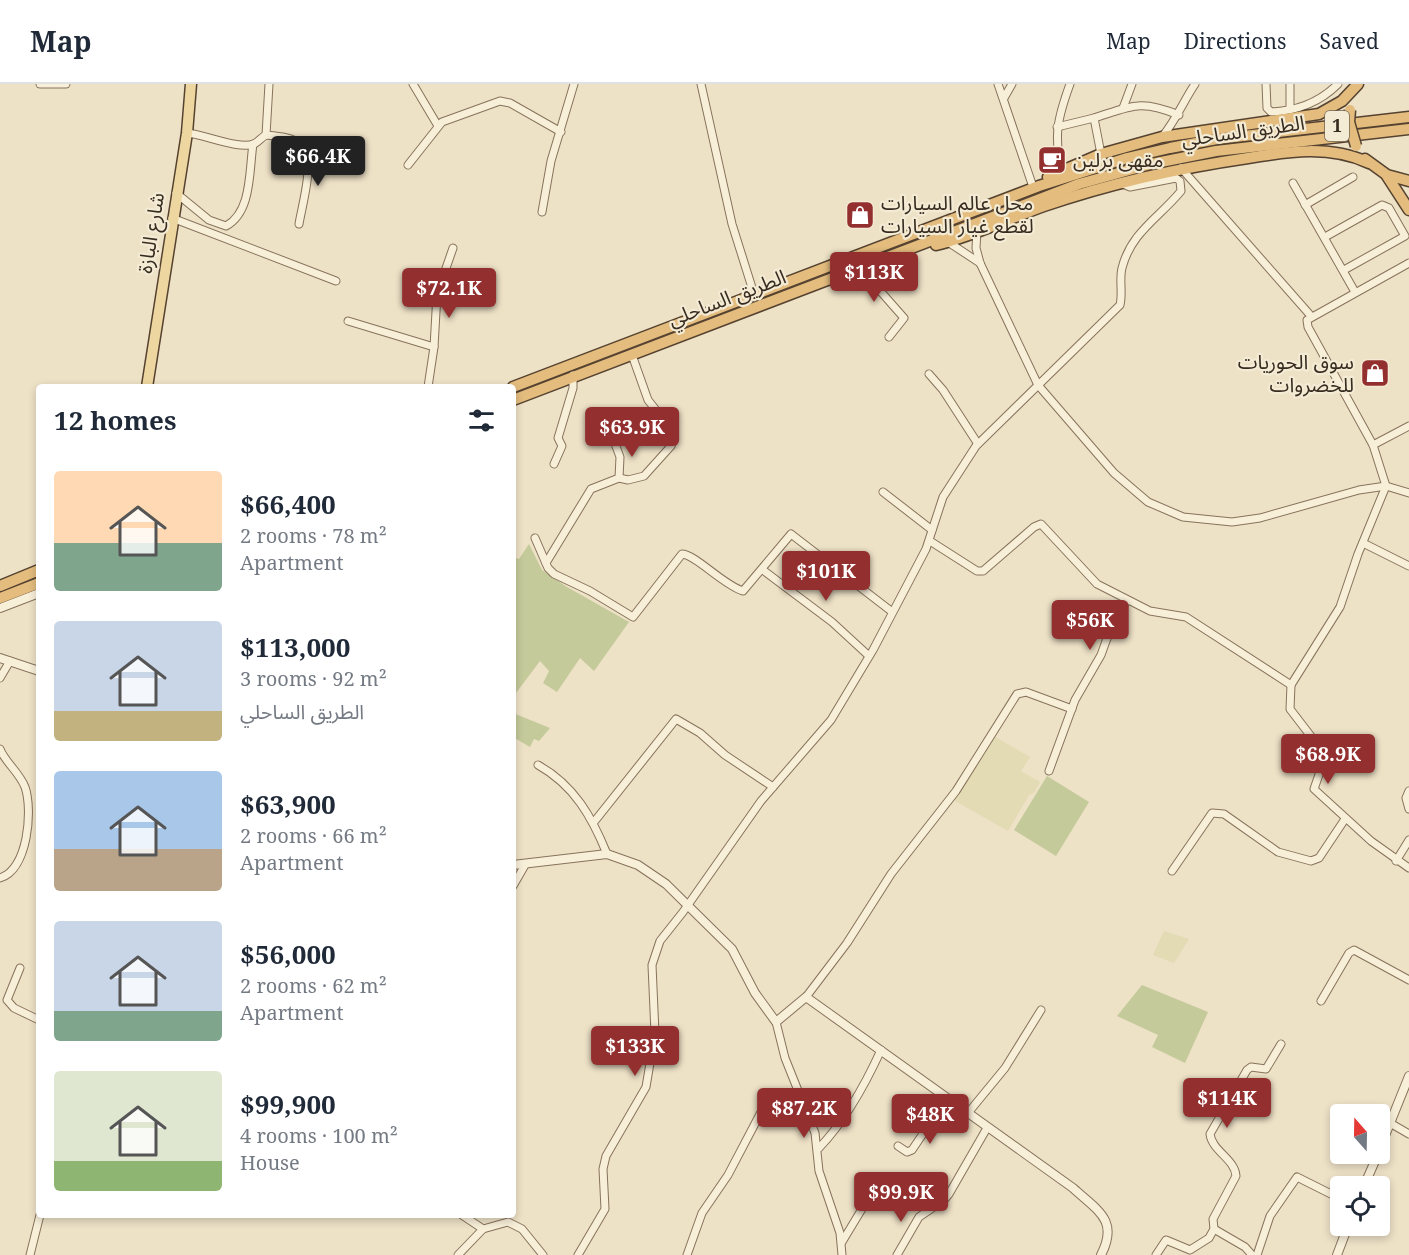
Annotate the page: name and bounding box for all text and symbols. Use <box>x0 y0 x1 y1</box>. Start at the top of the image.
text: Map <box>30 22 92 60</box>
text: Map <box>1106 27 1151 55</box>
text: Directions <box>1184 27 1286 55</box>
text: Saved <box>1319 27 1379 55</box>
street label: الطريق الساحلي <box>1180 108 1307 155</box>
road number: 1 <box>1325 111 1349 141</box>
pin: $66.4K <box>269 136 367 187</box>
text: $66.4K <box>285 142 351 169</box>
cafe icon: مقهى برلين <box>1036 144 1068 176</box>
place label: مقهى برلين <box>1073 146 1164 173</box>
place label: محل عالم السيارات لقطع غيار السيارات <box>881 189 1034 241</box>
street label: شارع البازة <box>131 191 172 276</box>
shop icon: محل عالم السيارات لقطع غيار السيارات <box>844 199 876 231</box>
pin: $113K <box>832 252 916 303</box>
text: $113K <box>844 258 904 285</box>
street label: الطريق الساحلي <box>664 263 791 335</box>
pin: $72.1K <box>400 268 498 319</box>
text: $72.1K <box>416 274 482 301</box>
place label: سوق الحوريات للخضروات <box>1238 348 1354 398</box>
shop icon: سوق الحوريات للخضروات <box>1359 357 1391 389</box>
text: 12 homes <box>54 402 176 438</box>
icon: filters <box>465 404 498 437</box>
pin: $63.9K <box>583 407 681 458</box>
text: $63.9K <box>599 413 665 440</box>
text: $66,400 <box>240 486 336 522</box>
icon: home <box>102 495 174 567</box>
text: 2 rooms · 78 m² <box>240 522 387 549</box>
text: Apartment <box>240 549 344 576</box>
pin: $101K <box>784 551 868 602</box>
text: $101K <box>796 557 856 584</box>
pin: $56K <box>1054 600 1126 651</box>
text: $56K <box>1066 606 1114 633</box>
text: $113,000 <box>240 629 350 665</box>
icon: home <box>102 645 174 717</box>
text: 3 rooms · 92 m² <box>240 665 387 692</box>
text: الطريق الساحلي <box>240 698 364 725</box>
pin: $68.9K <box>1279 734 1377 785</box>
text: $68.9K <box>1295 740 1361 767</box>
text: $63,900 <box>240 786 336 822</box>
icon: home <box>102 795 174 867</box>
text: 2 rooms · 66 m² <box>240 822 387 849</box>
text: Apartment <box>240 849 344 876</box>
text: $56,000 <box>240 936 336 972</box>
icon: home <box>102 945 174 1017</box>
text: 2 rooms · 62 m² <box>240 972 387 999</box>
text: Apartment <box>240 999 344 1026</box>
pin: $133K <box>593 1026 677 1077</box>
text: $133K <box>605 1032 665 1059</box>
pin: $114K <box>1185 1078 1269 1129</box>
text: $114K <box>1197 1084 1257 1111</box>
text: $99,900 <box>240 1086 336 1122</box>
pin: $87.2K <box>755 1088 853 1139</box>
text: $87.2K <box>771 1094 837 1121</box>
pin: $48K <box>894 1094 966 1145</box>
icon: home <box>102 1095 174 1167</box>
text: $48K <box>906 1100 954 1127</box>
north arrow <box>1330 1104 1390 1164</box>
map controls <box>1330 1104 1390 1236</box>
text: 4 rooms · 100 m² <box>240 1122 398 1149</box>
text: House <box>240 1149 300 1176</box>
pin: $99.9K <box>852 1172 950 1223</box>
button: locate <box>1330 1176 1390 1236</box>
text: $99.9K <box>868 1178 934 1205</box>

